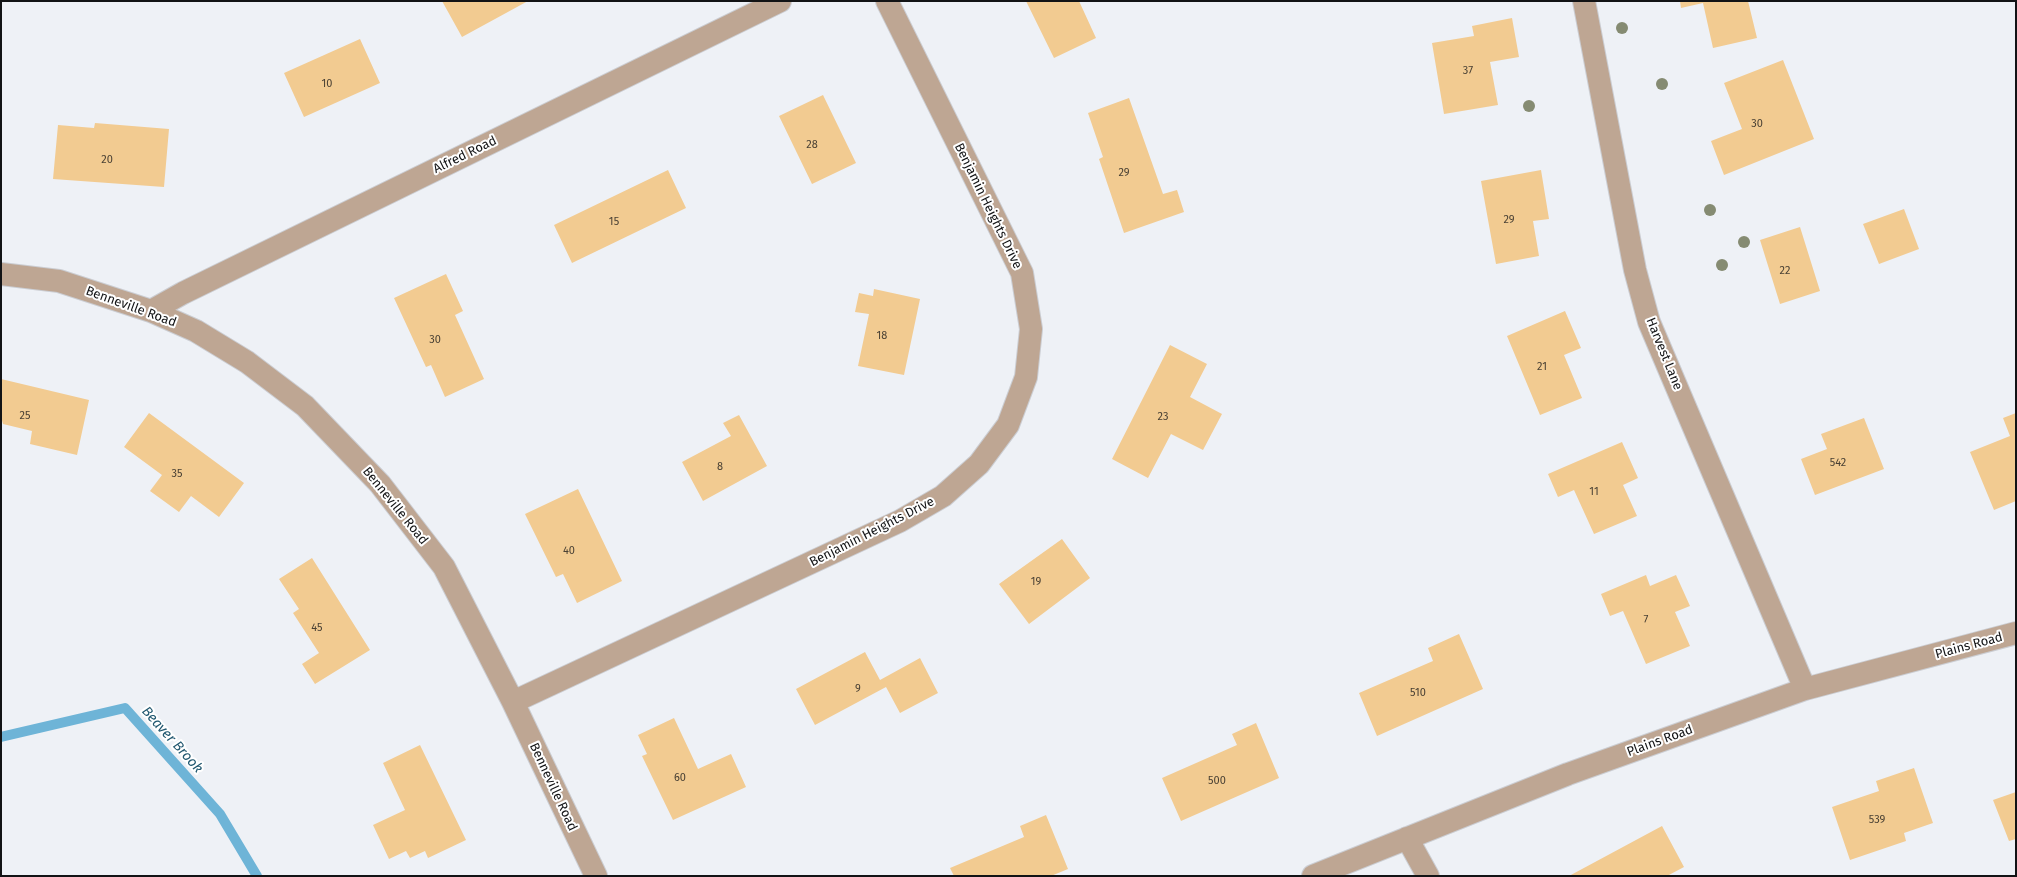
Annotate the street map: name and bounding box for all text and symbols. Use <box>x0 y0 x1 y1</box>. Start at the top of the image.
house number: 37 <box>1463 64 1473 78</box>
house number: 10 <box>322 77 332 91</box>
house number: 30 <box>1751 117 1763 131</box>
street label: Alfred Road <box>431 133 499 177</box>
house number: 28 <box>806 138 818 152</box>
street label: Benjamin Heights Drive <box>951 141 1025 271</box>
house number: 20 <box>101 153 113 167</box>
house number: 29 <box>1118 166 1130 180</box>
house number: 29 <box>1503 213 1515 227</box>
house number: 15 <box>609 215 619 229</box>
house number: 22 <box>1780 264 1790 278</box>
street label: Benneville Road <box>84 283 178 331</box>
street label: Harvest Lane <box>1642 316 1686 392</box>
house number: 18 <box>877 329 887 343</box>
house number: 30 <box>429 333 441 347</box>
house number: 21 <box>1537 360 1547 374</box>
house number: 25 <box>20 409 30 423</box>
house number: 23 <box>1158 410 1168 424</box>
house number: 542 <box>1830 456 1846 470</box>
house number: 8 <box>717 460 723 474</box>
street label: Benneville Road <box>359 464 431 548</box>
house number: 35 <box>172 467 182 481</box>
house number: 11 <box>1589 485 1599 499</box>
street label: Benjamin Heights Drive <box>807 494 937 570</box>
house number: 40 <box>563 544 575 558</box>
house number: 19 <box>1031 575 1041 589</box>
house number: 7 <box>1644 613 1648 627</box>
house number: 45 <box>311 621 323 635</box>
street label: Plains Road <box>1934 630 2004 662</box>
house number: 9 <box>855 682 861 696</box>
house number: 510 <box>1410 686 1426 700</box>
water label: Beaver Brook <box>138 703 206 777</box>
street label: Plains Road <box>1625 722 1695 760</box>
street label: Benneville Road <box>526 740 580 834</box>
house number: 60 <box>674 771 686 785</box>
house number: 500 <box>1208 774 1226 788</box>
house number: 539 <box>1869 813 1885 827</box>

